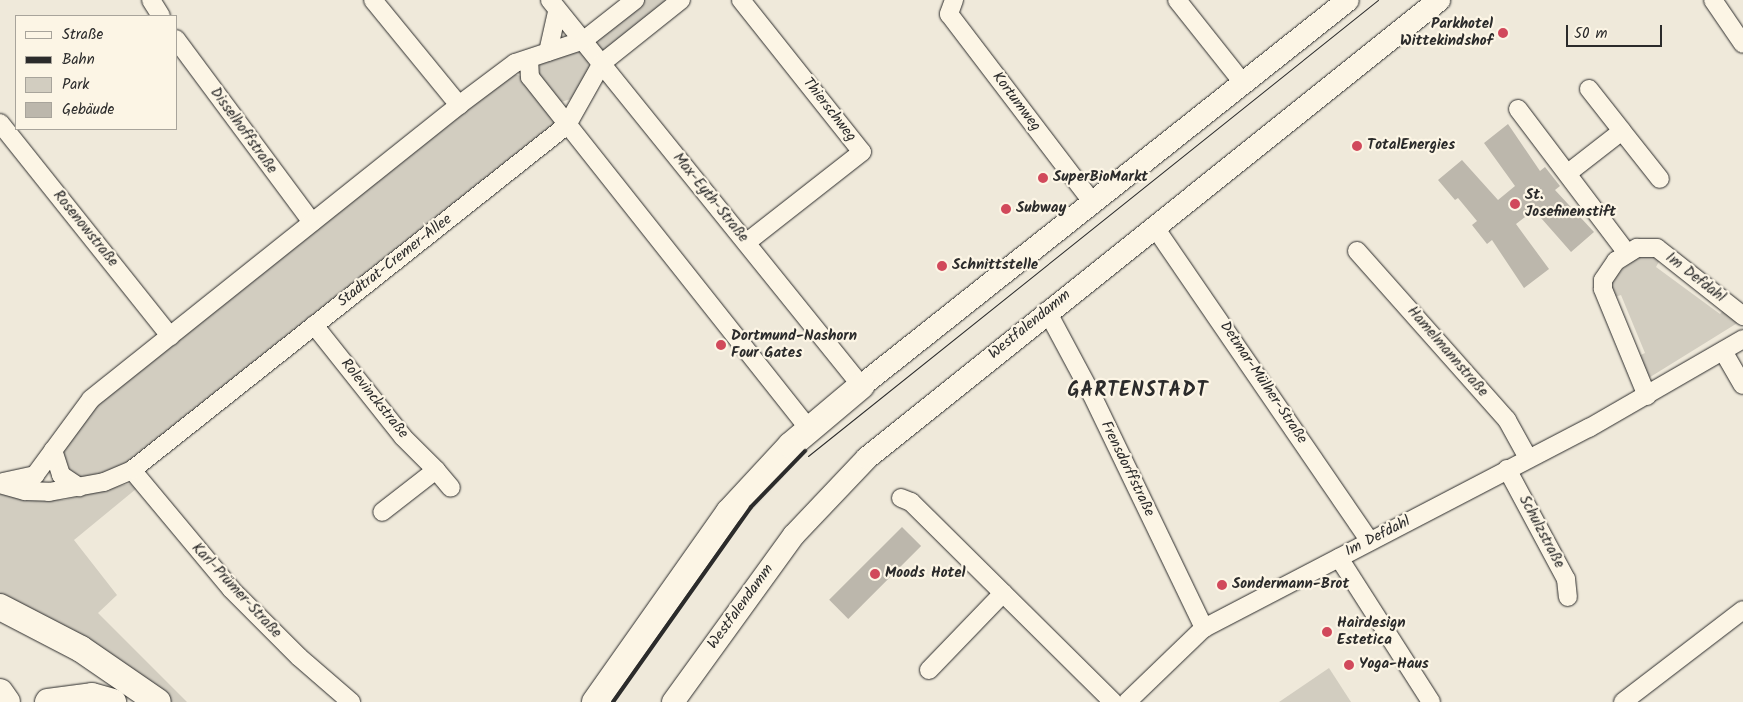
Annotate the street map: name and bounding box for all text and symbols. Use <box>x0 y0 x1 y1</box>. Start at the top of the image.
legend <box>15 15 178 130</box>
place label: Parkhotel Wittekindshof <box>1400 15 1493 50</box>
scale bar <box>1568 15 1664 47</box>
text: 50 m <box>1574 22 1608 46</box>
text: Straße <box>62 23 103 47</box>
marker: Parkhotel Wittekindshof <box>1497 27 1509 39</box>
text: Bahn <box>62 48 95 72</box>
street label: Kortumweg <box>988 69 1044 135</box>
text: Park <box>62 73 89 97</box>
street label: Thierschweg <box>798 74 860 146</box>
street label: Disselhoffstraße <box>206 84 280 178</box>
text: Gebäude <box>62 98 114 122</box>
place label: TotalEnergies <box>1367 137 1455 155</box>
marker: TotalEnergies <box>1351 140 1363 152</box>
street label: Max-Eyth-Straße <box>668 150 752 246</box>
place label: SuperBioMarkt <box>1053 169 1148 187</box>
marker: SuperBioMarkt <box>1037 172 1049 184</box>
place label: St. Josefinenstift <box>1525 186 1616 221</box>
street label: Rosenowstraße <box>49 187 121 271</box>
marker: St. Josefinenstift <box>1509 198 1521 210</box>
place label: Subway <box>1016 200 1066 218</box>
marker: Subway <box>1000 203 1012 215</box>
street label: Stadtrat-Cremer-Allee <box>334 211 456 311</box>
street label: Im Defdahl <box>1662 249 1728 307</box>
place label: Schnittstelle <box>952 257 1038 275</box>
marker: Schnittstelle <box>936 260 948 272</box>
street label: Westfalendamm <box>985 286 1075 364</box>
street label: Hamelmannstraße <box>1403 303 1491 401</box>
street label: Detmar-Mülher-Straße <box>1215 318 1311 448</box>
place label: Dortmund-Nashorn Four Gates <box>731 327 857 362</box>
marker: Dortmund-Nashorn Four Gates <box>715 339 727 351</box>
street label: Rolevinckstraße <box>336 356 412 442</box>
district label: GARTENSTADT <box>1066 379 1210 403</box>
street label: Frensdorffstraße <box>1096 418 1158 520</box>
street label: Schulzstraße <box>1514 493 1568 571</box>
street label: Im Defdahl <box>1342 513 1414 561</box>
street label: Karl-Prümer-Straße <box>187 540 285 642</box>
street label: Westfalendamm <box>704 561 778 653</box>
place label: Moods Hotel <box>885 565 966 583</box>
marker: Moods Hotel <box>869 568 881 580</box>
place label: Sondermann-Brot <box>1232 576 1349 594</box>
marker: Sondermann-Brot <box>1216 579 1228 591</box>
place label: Hairdesign Estetica <box>1337 614 1406 649</box>
marker: Hairdesign Estetica <box>1321 626 1333 638</box>
place label: Yoga-Haus <box>1359 656 1429 674</box>
marker: Yoga-Haus <box>1343 659 1355 671</box>

